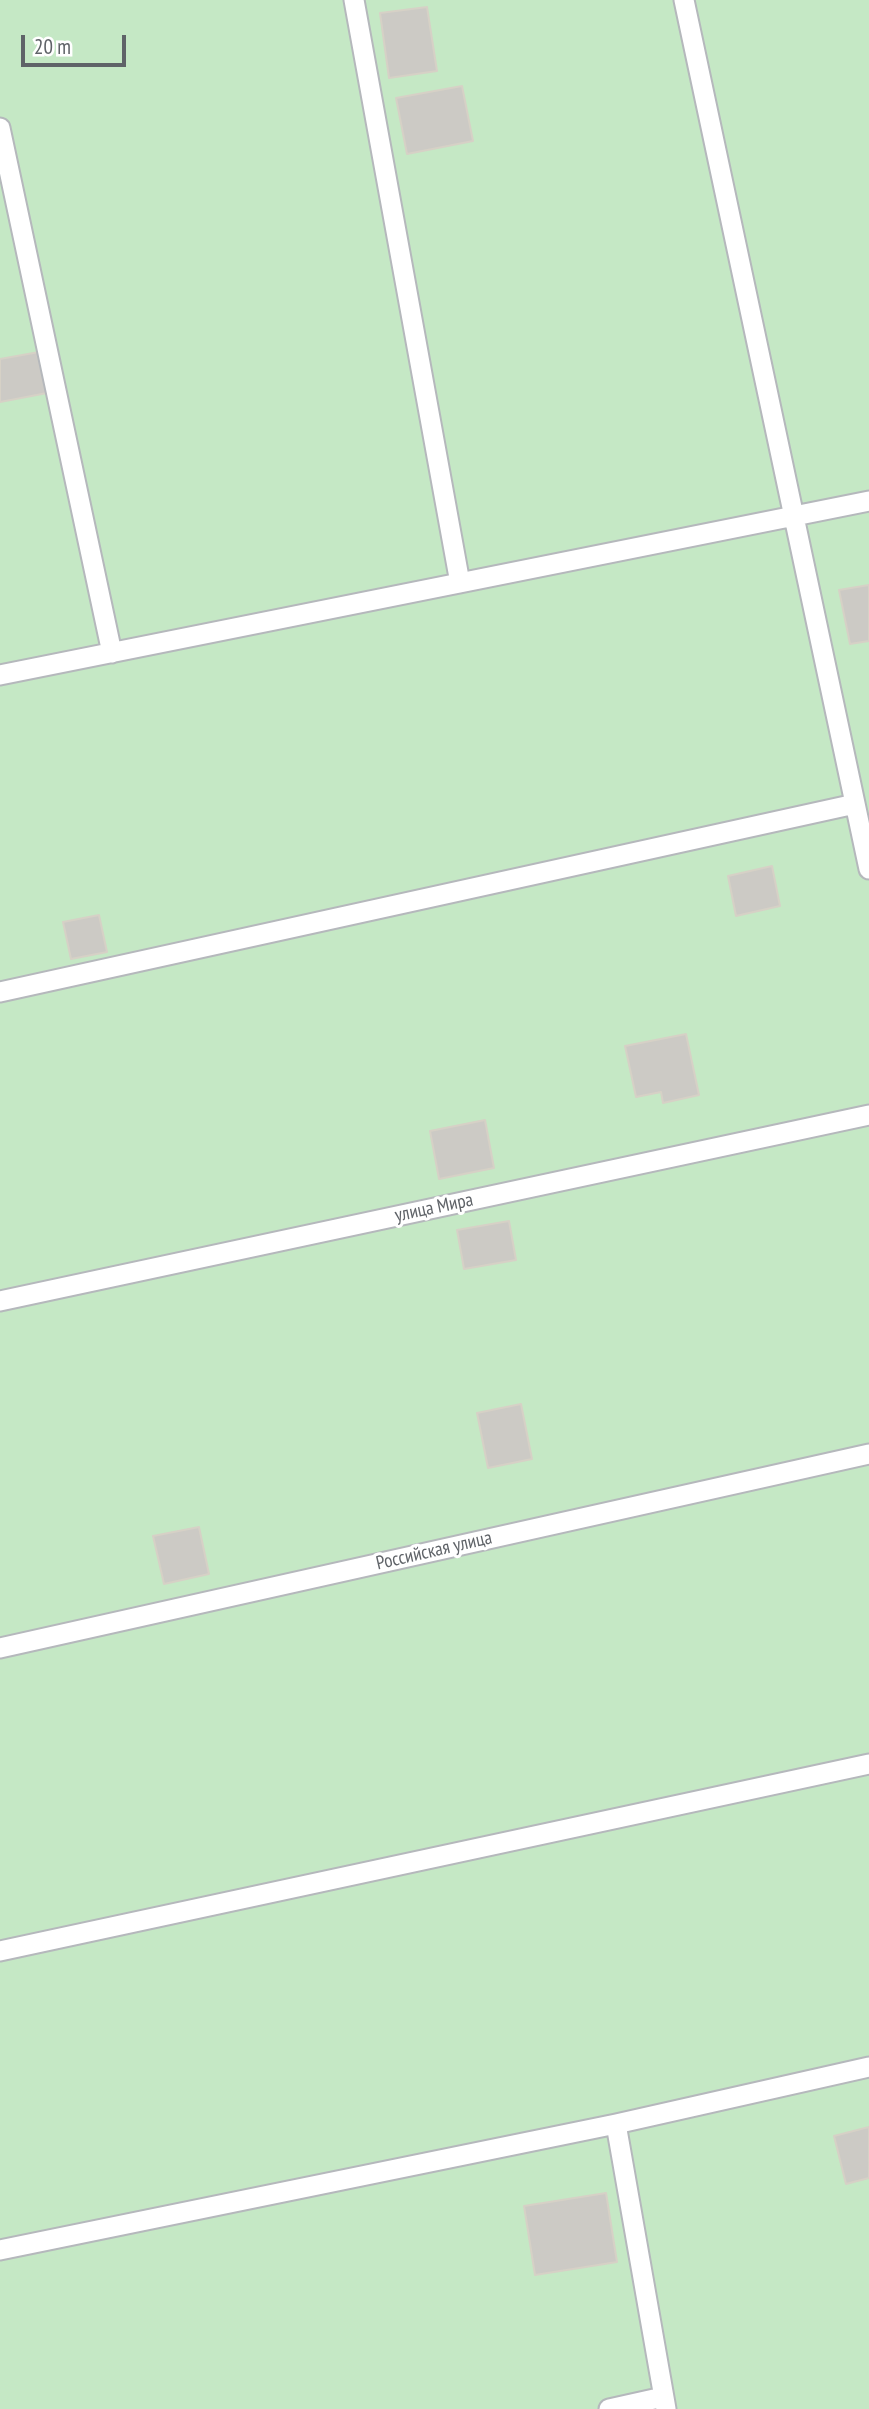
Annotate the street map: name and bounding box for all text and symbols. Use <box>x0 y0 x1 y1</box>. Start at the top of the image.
scale bar <box>24 21 130 65</box>
text: 20 m <box>34 33 71 60</box>
street label: улица Мира <box>393 1189 475 1227</box>
street label: Российская улица <box>374 1527 494 1575</box>

